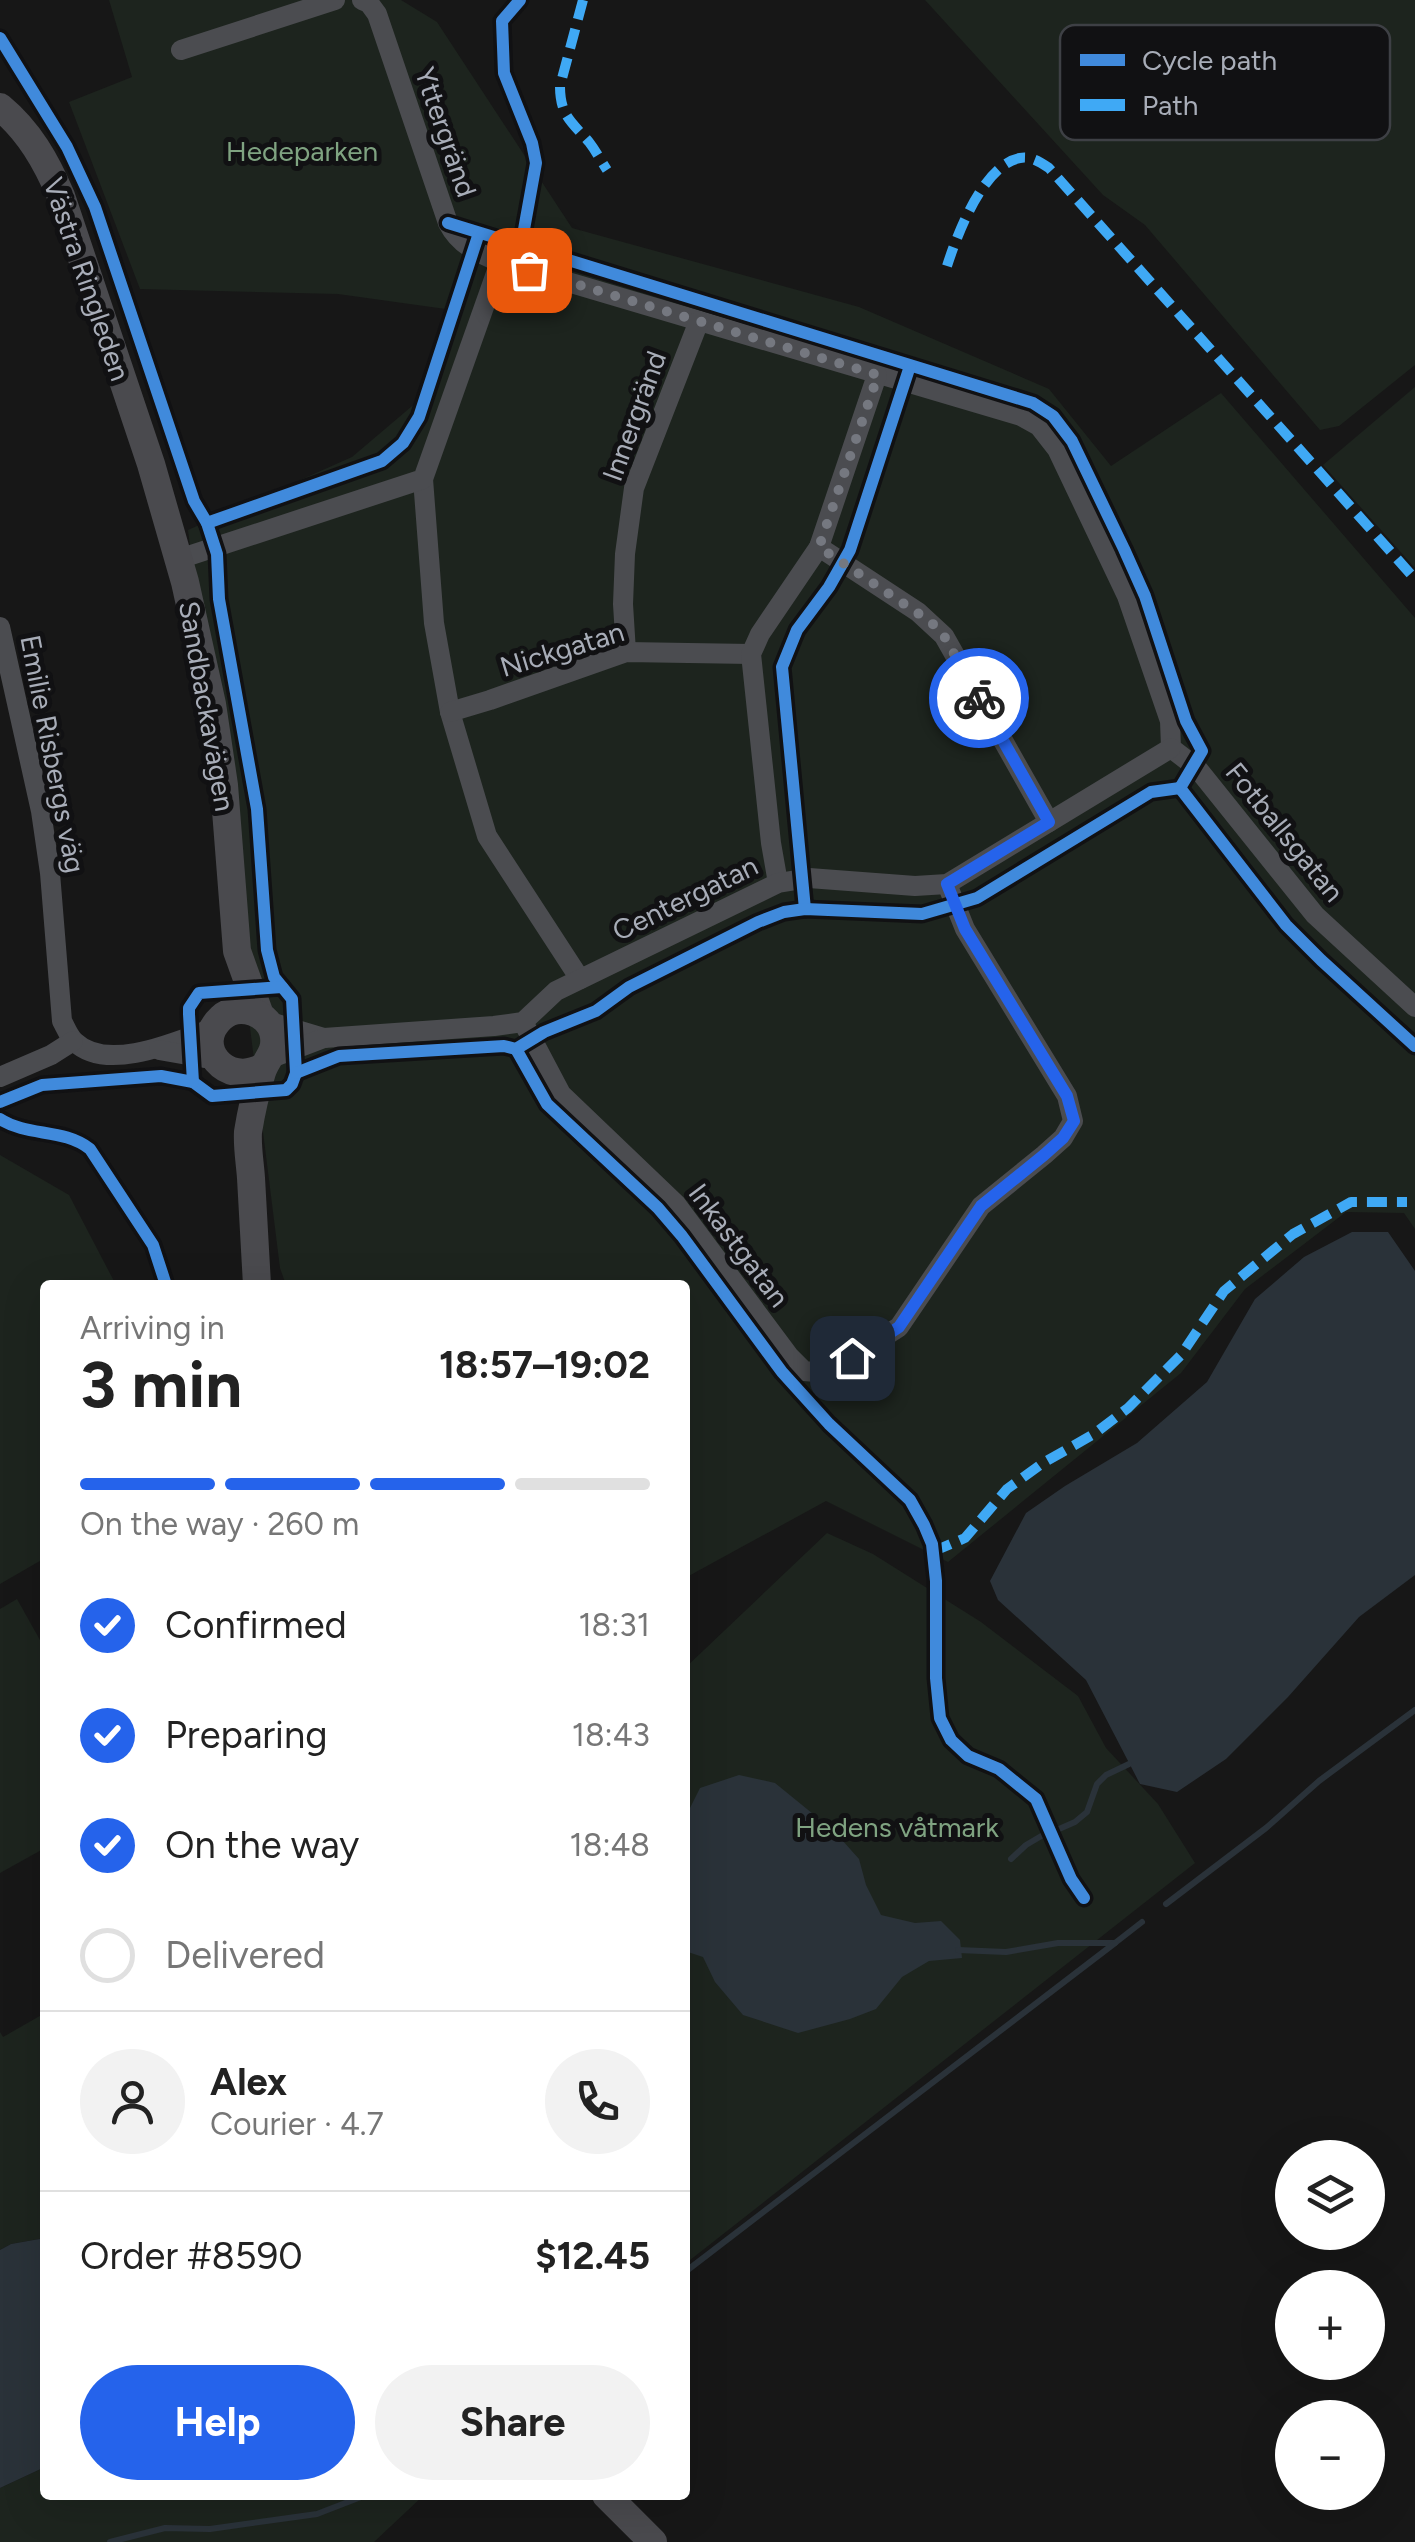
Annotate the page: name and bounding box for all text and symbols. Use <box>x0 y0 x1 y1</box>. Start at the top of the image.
legend <box>1060 25 1390 140</box>
text: Cycle path <box>1142 43 1277 77</box>
street label: Yttergränd <box>408 63 484 201</box>
text: Path <box>1142 88 1198 122</box>
park label: Hedeparken <box>226 134 378 168</box>
street label: Västra Ringleden <box>36 173 138 385</box>
pin <box>487 228 572 313</box>
icon: bag <box>502 243 557 298</box>
street label: Innergränd <box>595 346 673 486</box>
street label: Sandbackavägen <box>172 598 242 814</box>
street label: Nickgatan <box>496 614 628 684</box>
street label: Emilie Risbergs väg <box>13 632 93 876</box>
courier <box>929 648 1029 748</box>
icon: bike <box>952 671 1007 726</box>
street label: Fotballsgatan <box>1219 756 1351 908</box>
street label: Centergatan <box>607 848 763 948</box>
street label: Inkastgatan <box>682 1177 796 1313</box>
text: Arriving in <box>80 1309 225 1347</box>
pin <box>810 1316 895 1401</box>
icon: home <box>825 1331 880 1386</box>
text: 18:57–19:02 <box>439 1342 650 1388</box>
text: 3 min <box>80 1345 242 1423</box>
text: On the way · 260 m <box>80 1505 359 1543</box>
icon: check <box>80 1598 135 1653</box>
text: Confirmed <box>165 1602 347 1648</box>
text: 18:31 <box>578 1606 650 1644</box>
icon: check <box>80 1708 135 1763</box>
text: Preparing <box>165 1712 327 1758</box>
text: 18:43 <box>572 1716 650 1754</box>
park label: Hedens våtmark <box>795 1810 999 1844</box>
icon: check <box>80 1818 135 1873</box>
text: On the way <box>165 1822 359 1868</box>
text: 18:48 <box>570 1826 650 1864</box>
text: Delivered <box>165 1932 325 1978</box>
button: person <box>80 2049 185 2154</box>
button: phone <box>545 2049 650 2154</box>
text: Alex <box>210 2059 287 2105</box>
text: Courier · 4.7 <box>210 2105 384 2143</box>
map controls <box>1275 2140 1385 2510</box>
button: layers <box>1275 2140 1385 2250</box>
text: Order #8590 <box>80 2233 303 2279</box>
text: $12.45 <box>535 2233 650 2279</box>
button: + <box>1275 2270 1385 2380</box>
button: Help <box>80 2365 355 2480</box>
button: Share <box>375 2365 650 2480</box>
button: − <box>1275 2400 1385 2510</box>

